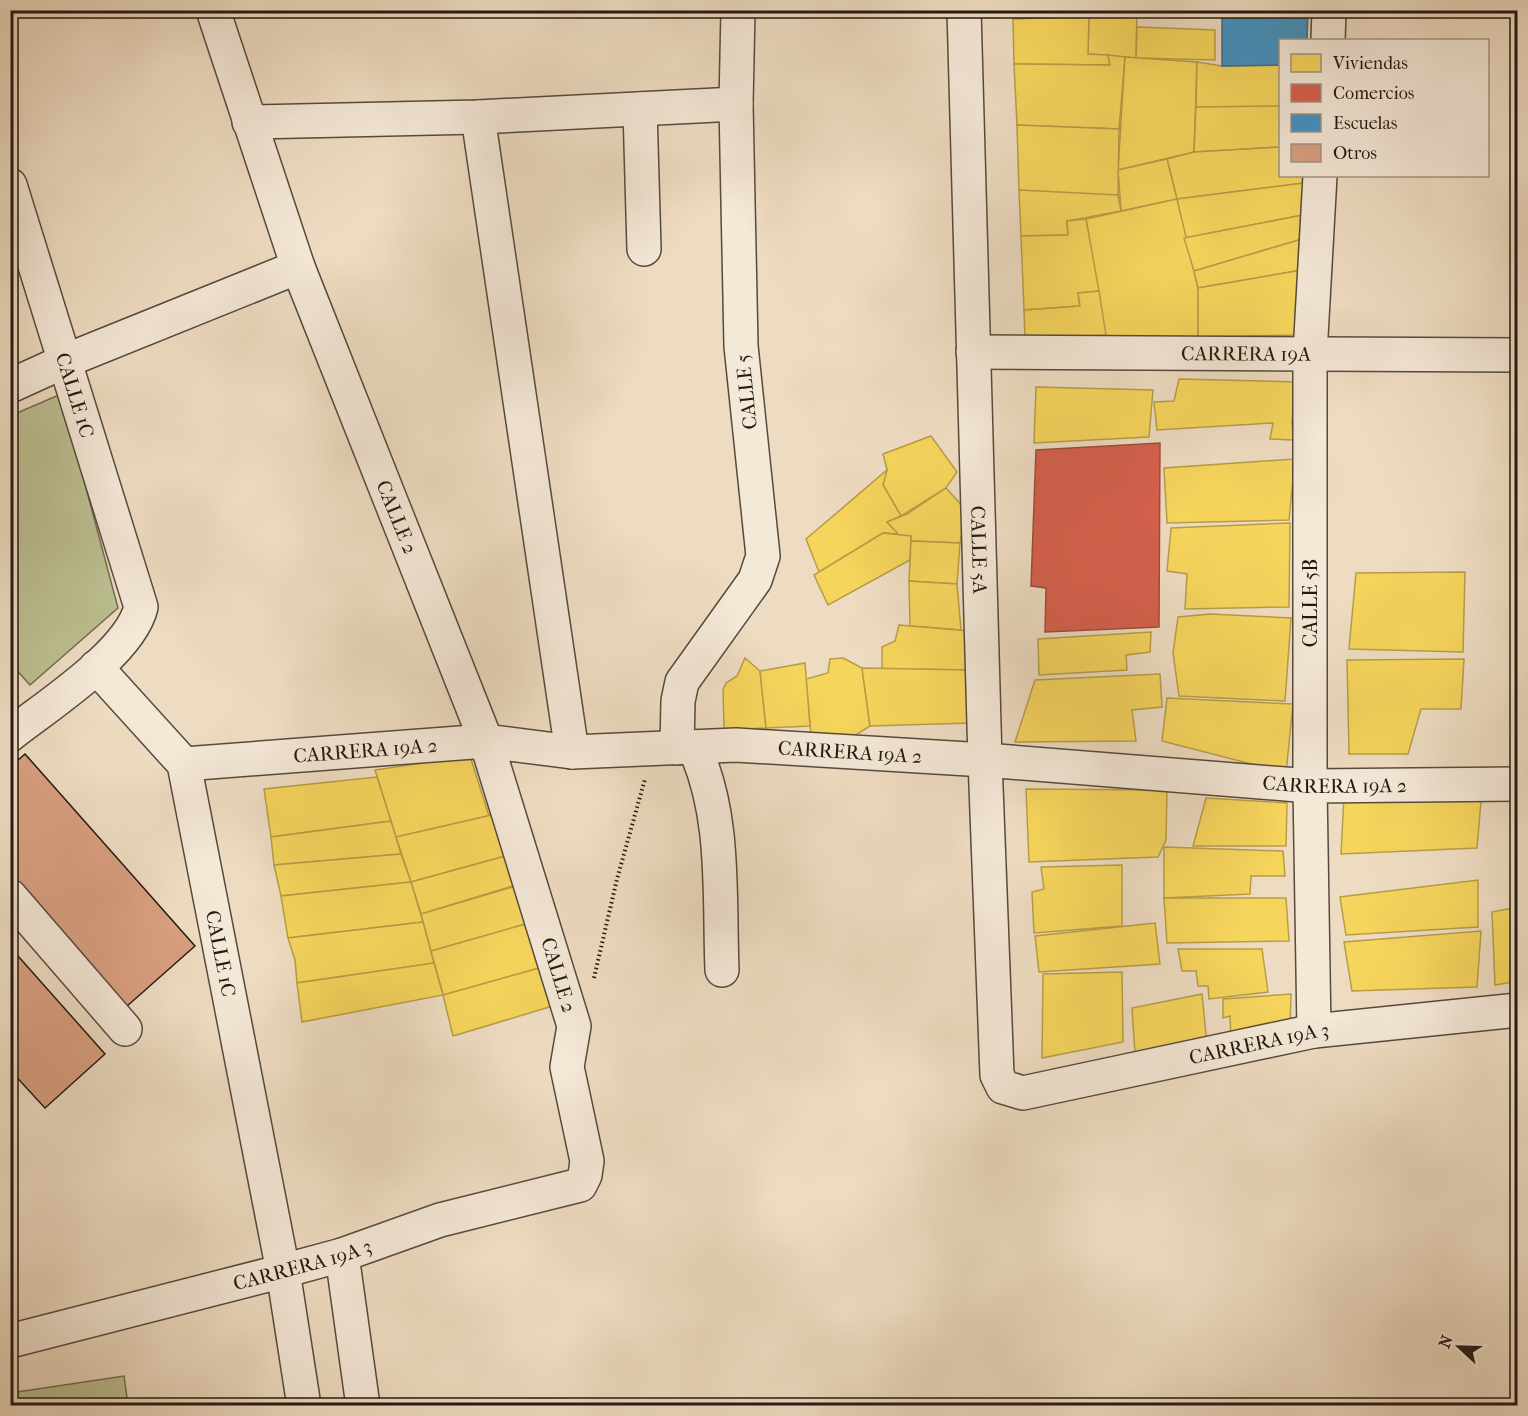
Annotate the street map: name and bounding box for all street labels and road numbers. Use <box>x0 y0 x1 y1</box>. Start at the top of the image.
street label: CARRERA 19A <box>1181 342 1312 366</box>
street label: CALLE 1C <box>51 350 99 441</box>
street label: CALLE 5 <box>731 353 762 431</box>
street label: CALLE 2 <box>371 477 422 557</box>
street label: CALLE 5A <box>966 505 991 595</box>
street label: CALLE 5B <box>1299 559 1322 647</box>
street label: CARRERA 19A 2 <box>293 734 438 768</box>
street label: CARRERA 19A 2 <box>777 737 923 768</box>
street label: CARRERA 19A 2 <box>1262 771 1407 798</box>
street label: CALLE 1C <box>201 908 240 999</box>
street label: CALLE 2 <box>536 935 581 1015</box>
street label: CARRERA 19A 3 <box>1187 1019 1330 1069</box>
street label: CARRERA 19A 3 <box>231 1234 375 1295</box>

